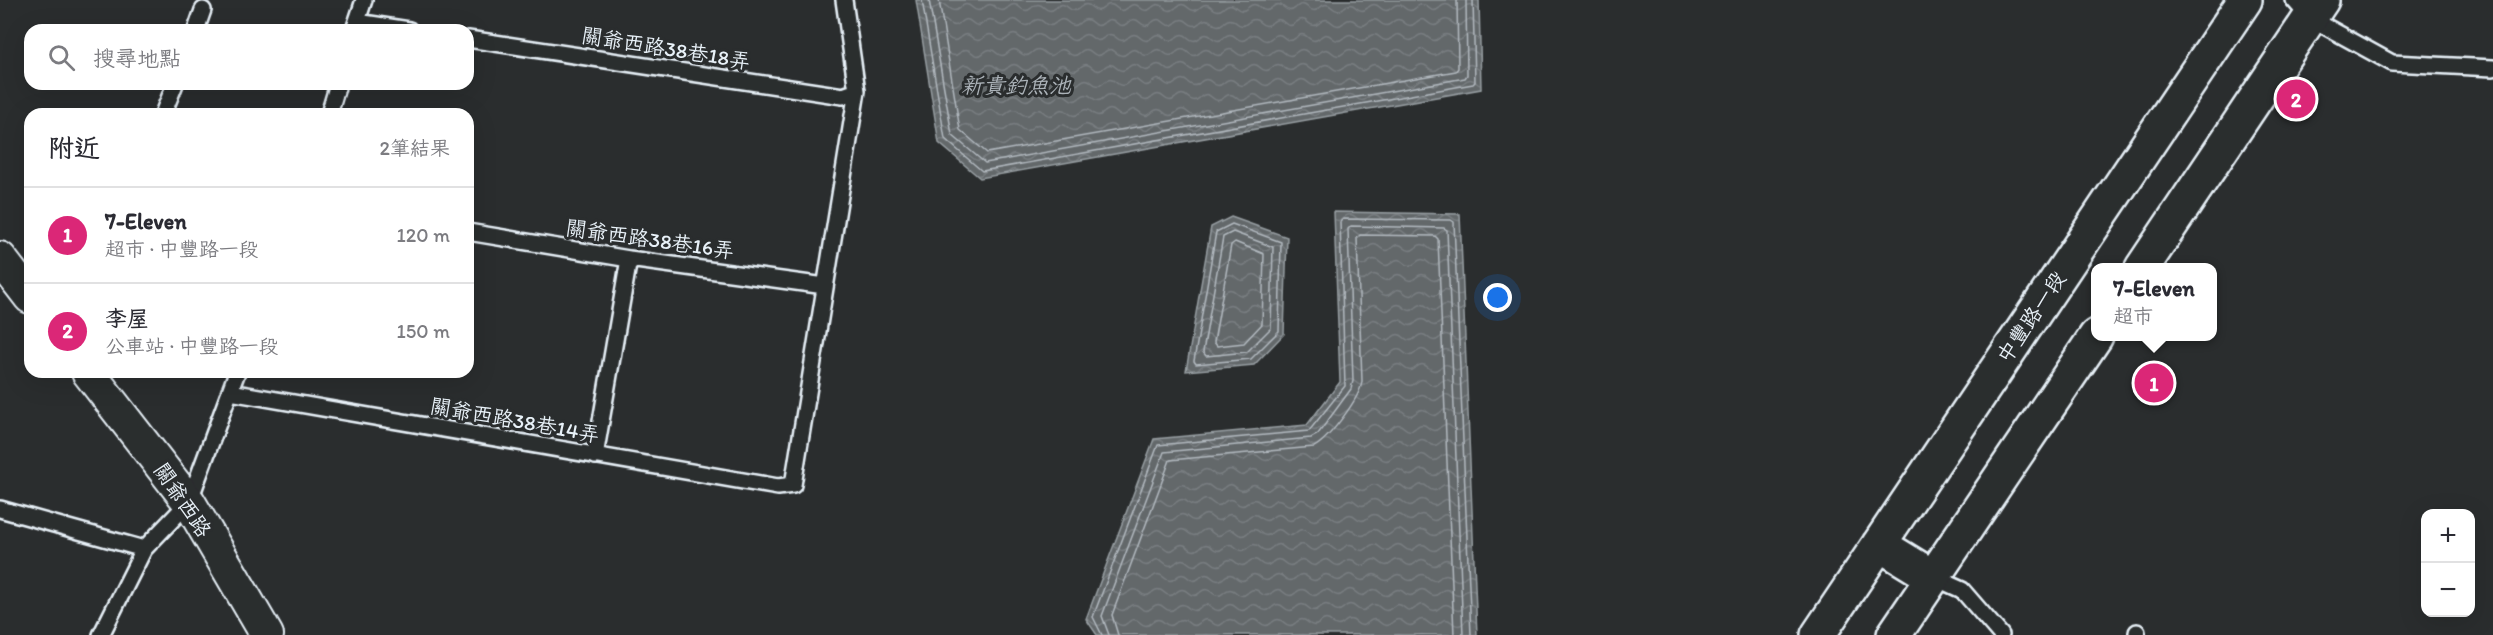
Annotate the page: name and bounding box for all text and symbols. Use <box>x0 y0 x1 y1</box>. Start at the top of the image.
street label: 關爺西路38巷18弄 <box>580 22 752 74</box>
search box <box>24 24 474 90</box>
icon: search <box>45 41 78 74</box>
text: 搜尋地點 <box>93 45 181 72</box>
water label: 新貴釣魚池 <box>961 72 1072 99</box>
pin: 2 <box>2276 76 2316 122</box>
text: 附近 <box>48 132 100 164</box>
text: 2筆結果 <box>379 136 450 160</box>
text: 7-Eleven <box>105 208 187 235</box>
street label: 關爺西路38巷16弄 <box>564 215 736 263</box>
text: 1 <box>63 223 72 247</box>
text: 120 m <box>397 223 450 247</box>
text: 超市 · 中豐路一段 <box>105 237 259 261</box>
popup <box>2091 263 2217 341</box>
street label: 中豐路一段 <box>1991 266 2071 368</box>
text: 7-Eleven <box>2113 275 2195 302</box>
your location <box>1483 283 1512 312</box>
text: 超市 <box>2113 304 2153 328</box>
text: 李屋 <box>105 305 149 332</box>
text: 2 <box>62 319 73 343</box>
text: 150 m <box>397 319 450 343</box>
text: 公車站 · 中豐路一段 <box>105 334 279 358</box>
pin: 1 <box>2134 360 2174 406</box>
street label: 關爺西路38巷14弄 <box>428 393 602 447</box>
street label: 關爺西路 <box>149 458 217 542</box>
map controls <box>2421 509 2475 617</box>
button: + <box>2421 509 2475 563</box>
button: − <box>2421 563 2475 617</box>

